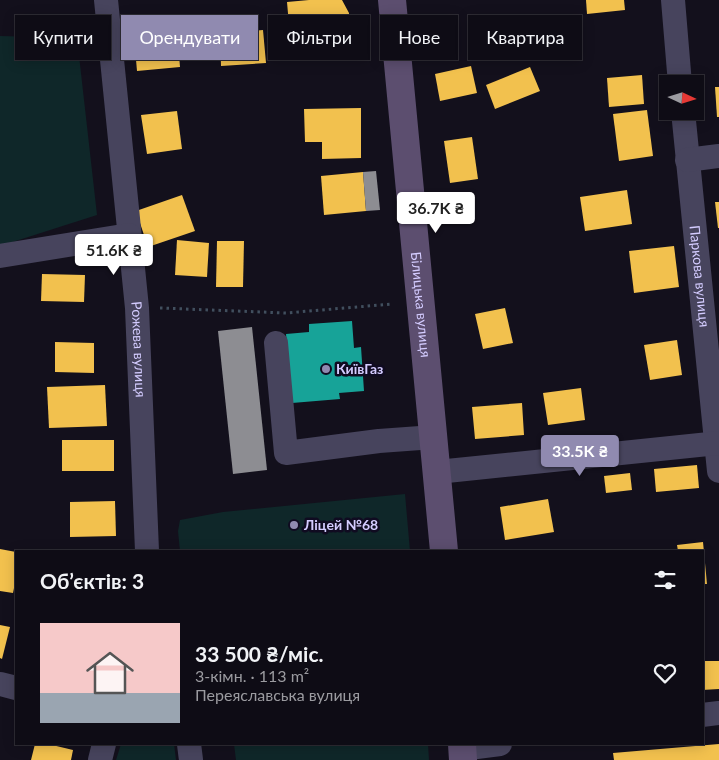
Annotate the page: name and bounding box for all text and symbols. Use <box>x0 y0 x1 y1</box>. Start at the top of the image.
chip: Купити <box>15 15 111 60</box>
chip: Орендувати <box>121 15 258 60</box>
chip: Фільтри <box>268 15 370 60</box>
chip: Нове <box>380 15 458 60</box>
chip: Квартира <box>468 15 582 60</box>
north arrow <box>659 75 704 120</box>
map controls <box>659 75 704 120</box>
pin: 36.7K ₴ <box>390 192 482 234</box>
text: 36.7K ₴ <box>408 198 464 217</box>
street label: Паркова вулиця <box>686 224 714 328</box>
pin: 51.6K ₴ <box>68 234 160 276</box>
text: 51.6K ₴ <box>86 240 142 259</box>
street label: Білицька вулиця <box>408 251 435 358</box>
street label: Рожева вулиця <box>128 300 150 398</box>
place label: КиївГаз <box>336 360 383 377</box>
marker: КиївГаз <box>320 363 332 375</box>
pin: 33.5K ₴ <box>534 434 626 477</box>
text: 33.5K ₴ <box>552 441 608 460</box>
place label: Ліцей №68 <box>303 516 378 533</box>
marker: Ліцей №68 <box>288 519 300 531</box>
icon: filters <box>651 566 679 594</box>
text: Об’єктів: 3 <box>40 568 144 593</box>
text: 33 500 ₴/міс. <box>195 641 324 666</box>
icon: home <box>80 643 140 703</box>
icon: heart <box>651 659 679 687</box>
text: 3-кімн. · 113 m² <box>195 666 309 685</box>
text: Переяславська вулиця <box>195 685 360 704</box>

